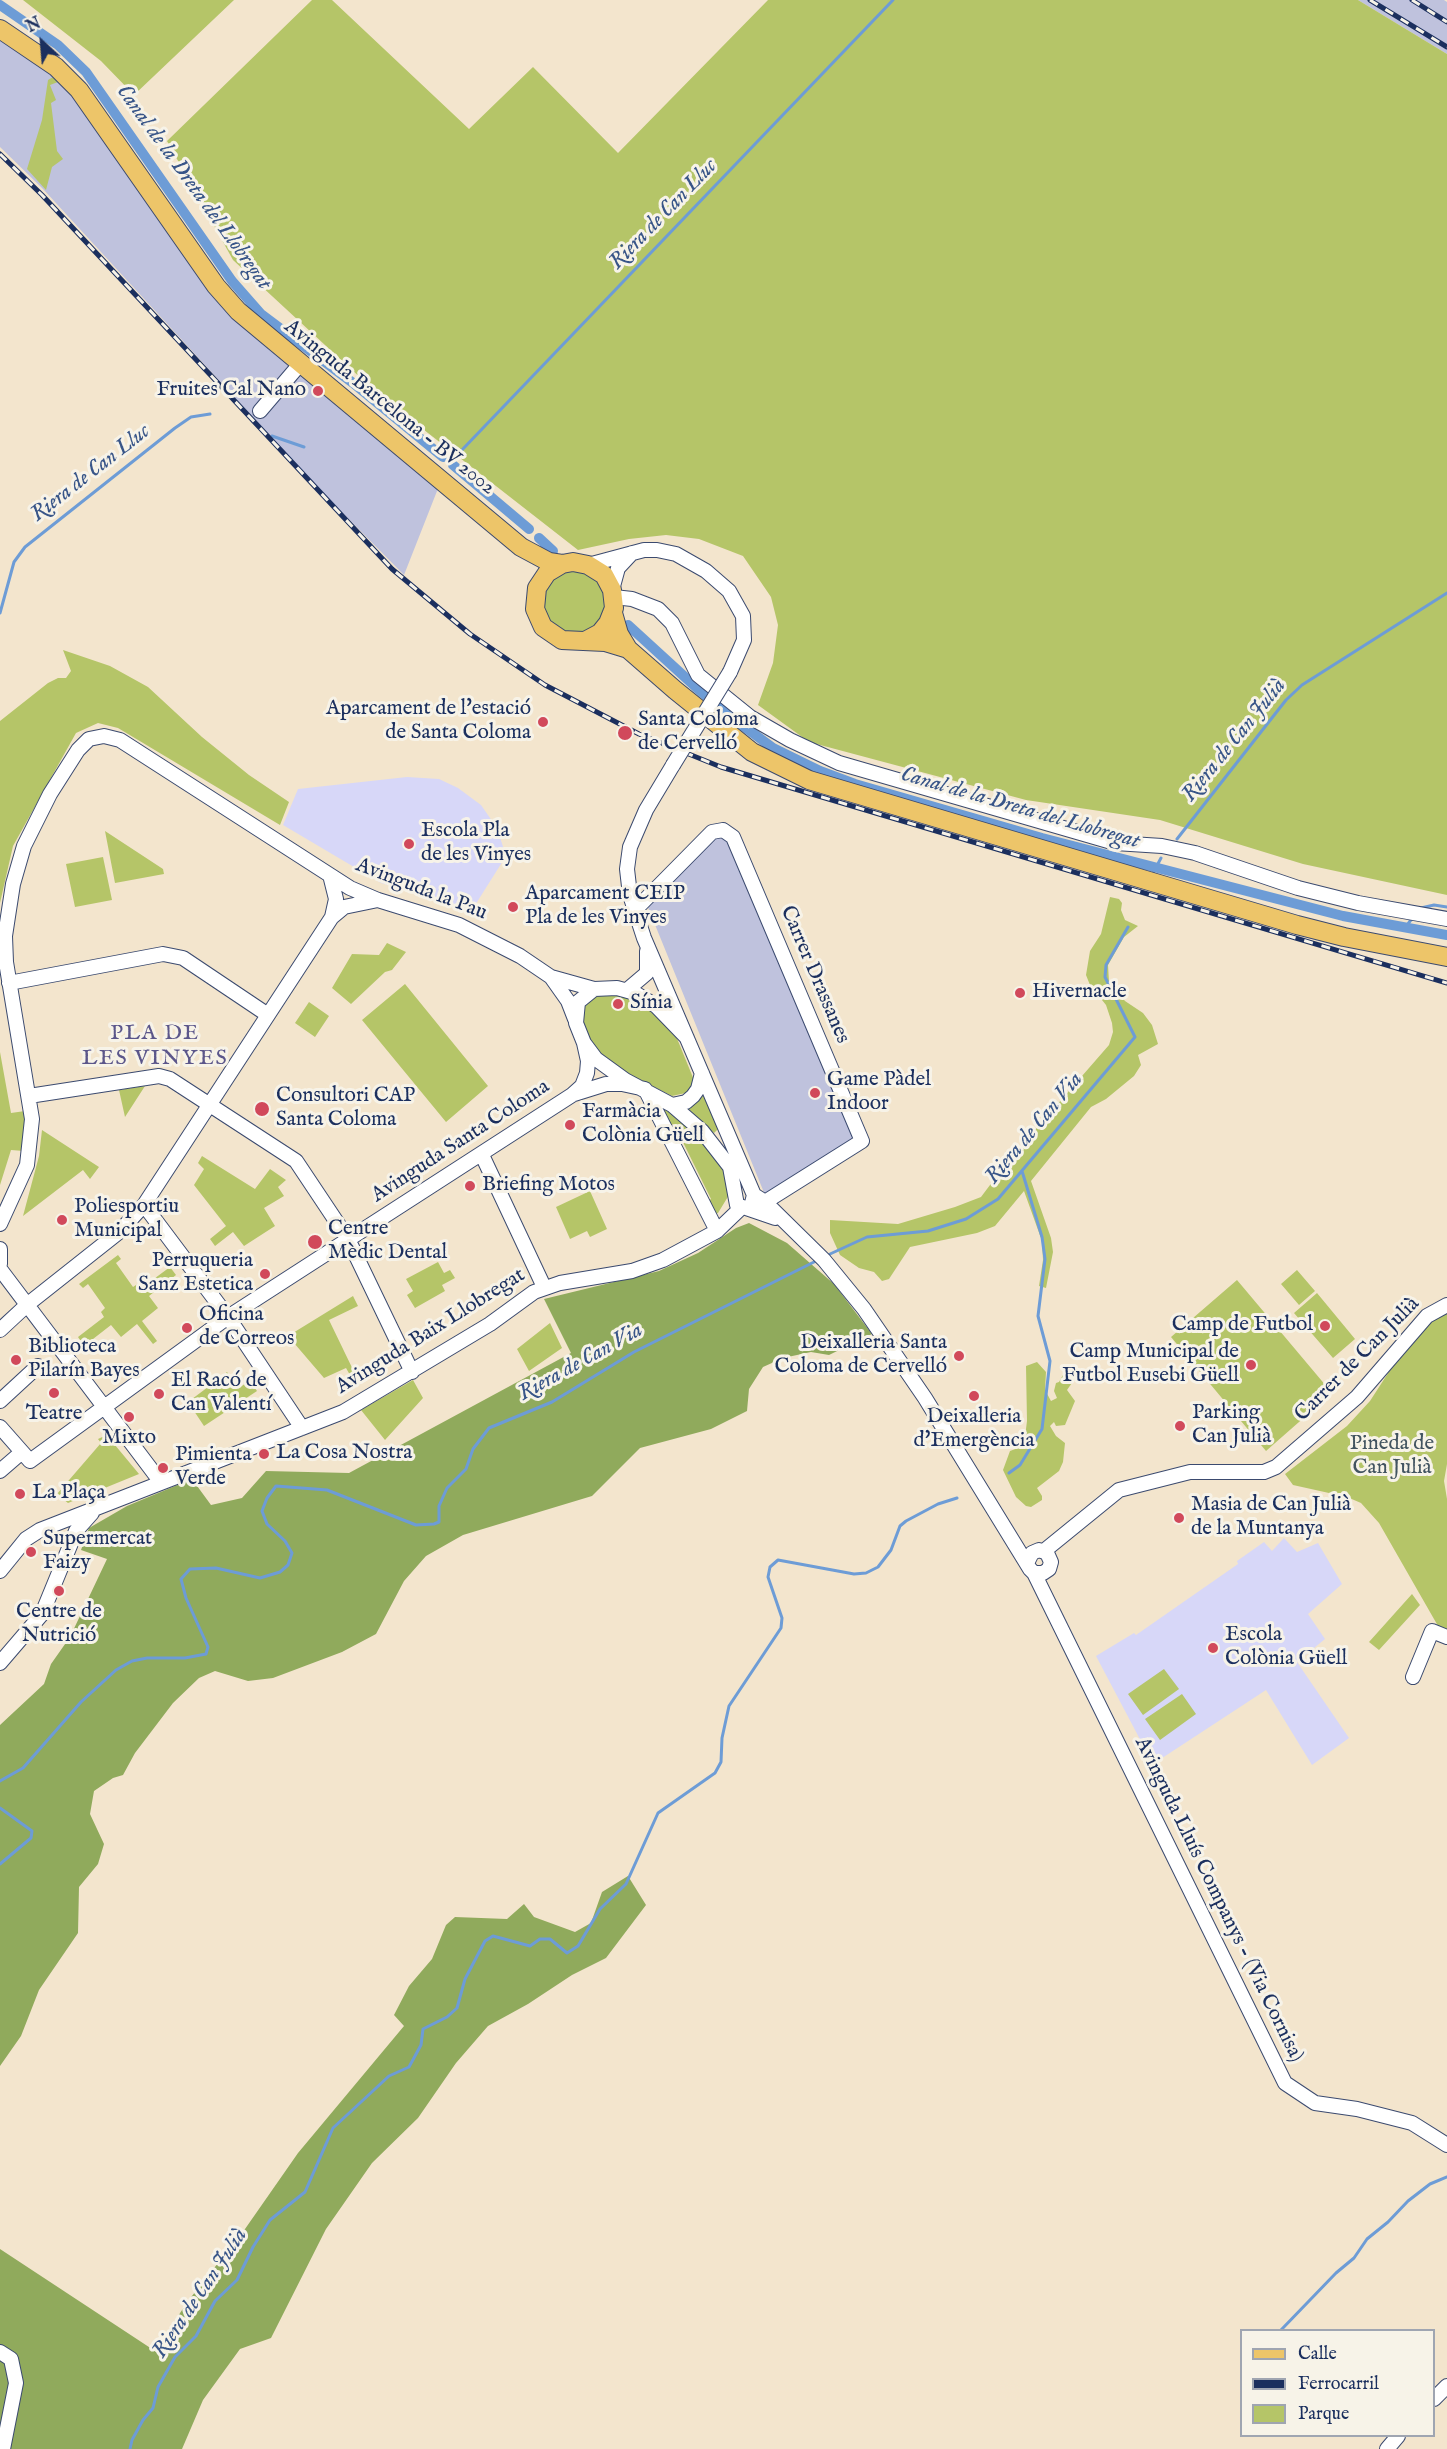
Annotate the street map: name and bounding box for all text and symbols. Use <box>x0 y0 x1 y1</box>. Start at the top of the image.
north arrow <box>12 12 72 72</box>
text: N <box>24 14 45 38</box>
water label: Canal de la Dreta del Llobregat <box>110 80 276 296</box>
water label: Riera de Can Lluc <box>605 154 723 276</box>
street label: Avinguda Barcelona - BV 2002 <box>278 315 500 501</box>
place label: Fruites Cal Nano <box>156 378 306 404</box>
marker: Fruites Cal Nano <box>311 384 325 398</box>
water label: Riera de Can Lluc <box>26 419 156 529</box>
water label: Riera de Can Julià <box>1177 674 1293 808</box>
place label: Aparcament de l'estació de Santa Coloma <box>326 697 531 747</box>
place label: Santa Coloma de Cervelló <box>638 708 758 758</box>
marker: Aparcament de l'estació de Santa Coloma <box>536 715 550 729</box>
marker: Santa Coloma de Cervelló <box>616 724 634 742</box>
water label: Canal de la Dreta del Llobregat <box>897 762 1143 856</box>
place label: Escola Pla de les Vinyes <box>421 819 531 869</box>
marker: Escola Pla de les Vinyes <box>402 837 416 851</box>
street label: Avinguda la Pau <box>352 853 490 927</box>
place label: Aparcament CEIP Pla de les Vinyes <box>525 882 685 932</box>
marker: Aparcament CEIP Pla de les Vinyes <box>506 900 520 914</box>
street label: Carrer Drassanes <box>774 902 854 1048</box>
place label: Hivernacle <box>1032 980 1127 1006</box>
marker: Hivernacle <box>1013 986 1027 1000</box>
place label: Sínia <box>630 991 672 1017</box>
marker: Sínia <box>611 997 625 1011</box>
district label: PLA DE LES VINYES <box>82 1021 228 1072</box>
place label: Game Pàdel Indoor <box>827 1068 931 1118</box>
water label: Riera de Can Via <box>981 1068 1089 1190</box>
street label: Avinguda Santa Coloma <box>367 1075 555 1209</box>
place label: Consultori CAP Santa Coloma <box>276 1084 415 1134</box>
marker: Game Pàdel Indoor <box>808 1086 822 1100</box>
marker: Consultori CAP Santa Coloma <box>253 1100 271 1118</box>
place label: Farmàcia Colònia Güell <box>582 1100 704 1150</box>
marker: Farmàcia Colònia Güell <box>563 1118 577 1132</box>
place label: Briefing Motos <box>482 1173 615 1199</box>
marker: Briefing Motos <box>463 1179 477 1193</box>
place label: Poliesportiu Municipal <box>74 1195 179 1245</box>
marker: Poliesportiu Municipal <box>55 1213 69 1227</box>
place label: Centre Mèdic Dental <box>328 1217 447 1267</box>
marker: Centre Mèdic Dental <box>306 1233 324 1251</box>
place label: Perruqueria Sanz Estetica <box>138 1249 253 1299</box>
street label: Avinguda Baix Llobregat <box>332 1263 530 1401</box>
marker: Perruqueria Sanz Estetica <box>258 1267 272 1281</box>
street label: Carrer de Can Julià <box>1290 1292 1426 1428</box>
place label: Oficina de Correos <box>199 1303 294 1353</box>
place label: Camp de Futbol <box>1172 1313 1313 1339</box>
water label: Riera de Can Via <box>514 1318 648 1408</box>
marker: Camp de Futbol <box>1318 1319 1332 1333</box>
marker: Oficina de Correos <box>180 1321 194 1335</box>
place label: Deixalleria Santa Coloma de Cervelló <box>775 1331 947 1381</box>
place label: Biblioteca Pilarín Bayes <box>28 1335 140 1385</box>
place label: Camp Municipal de Futbol Eusebi Güell <box>1062 1340 1239 1390</box>
marker: Deixalleria Santa Coloma de Cervelló <box>952 1349 966 1363</box>
marker: Biblioteca Pilarín Bayes <box>9 1353 23 1367</box>
marker: Camp Municipal de Futbol Eusebi Güell <box>1244 1358 1258 1372</box>
place label: El Racó de Can Valentí <box>171 1369 272 1419</box>
marker: Teatre <box>47 1386 61 1400</box>
marker: El Racó de Can Valentí <box>152 1387 166 1401</box>
marker: Deixalleria d'Emergència <box>967 1389 981 1403</box>
place label: Parking Can Julià <box>1192 1401 1271 1451</box>
place label: Teatre <box>26 1402 82 1428</box>
place label: Deixalleria d'Emergència <box>914 1405 1034 1455</box>
marker: Mixto <box>122 1410 136 1424</box>
marker: Parking Can Julià <box>1173 1419 1187 1433</box>
place label: Mixto <box>102 1426 156 1452</box>
park label: Pineda de Can Julià <box>1350 1432 1434 1482</box>
place label: La Cosa Nostra <box>276 1441 412 1467</box>
place label: Pimienta Verde <box>175 1443 252 1493</box>
marker: La Cosa Nostra <box>257 1447 271 1461</box>
marker: Pimienta Verde <box>156 1461 170 1475</box>
place label: La Plaça <box>32 1481 106 1507</box>
marker: La Plaça <box>13 1487 27 1501</box>
place label: Masia de Can Julià de la Muntanya <box>1191 1493 1351 1543</box>
marker: Masia de Can Julià de la Muntanya <box>1172 1511 1186 1525</box>
place label: Supermercat Faizy <box>43 1527 152 1577</box>
marker: Supermercat Faizy <box>24 1545 38 1559</box>
marker: Centre de Nutrició <box>52 1584 66 1598</box>
place label: Centre de Nutrició <box>16 1600 102 1650</box>
place label: Escola Colònia Güell <box>1225 1623 1347 1673</box>
marker: Escola Colònia Güell <box>1206 1641 1220 1655</box>
street label: Avinguda Lluís Companys - (Via Cornisa) <box>1128 1733 1308 2067</box>
water label: Riera de Can Julià <box>148 2224 254 2364</box>
legend <box>1240 2329 1435 2437</box>
text: Calle <box>1298 2343 1337 2366</box>
text: Ferrocarril <box>1298 2373 1379 2396</box>
text: Parque <box>1298 2403 1349 2426</box>

